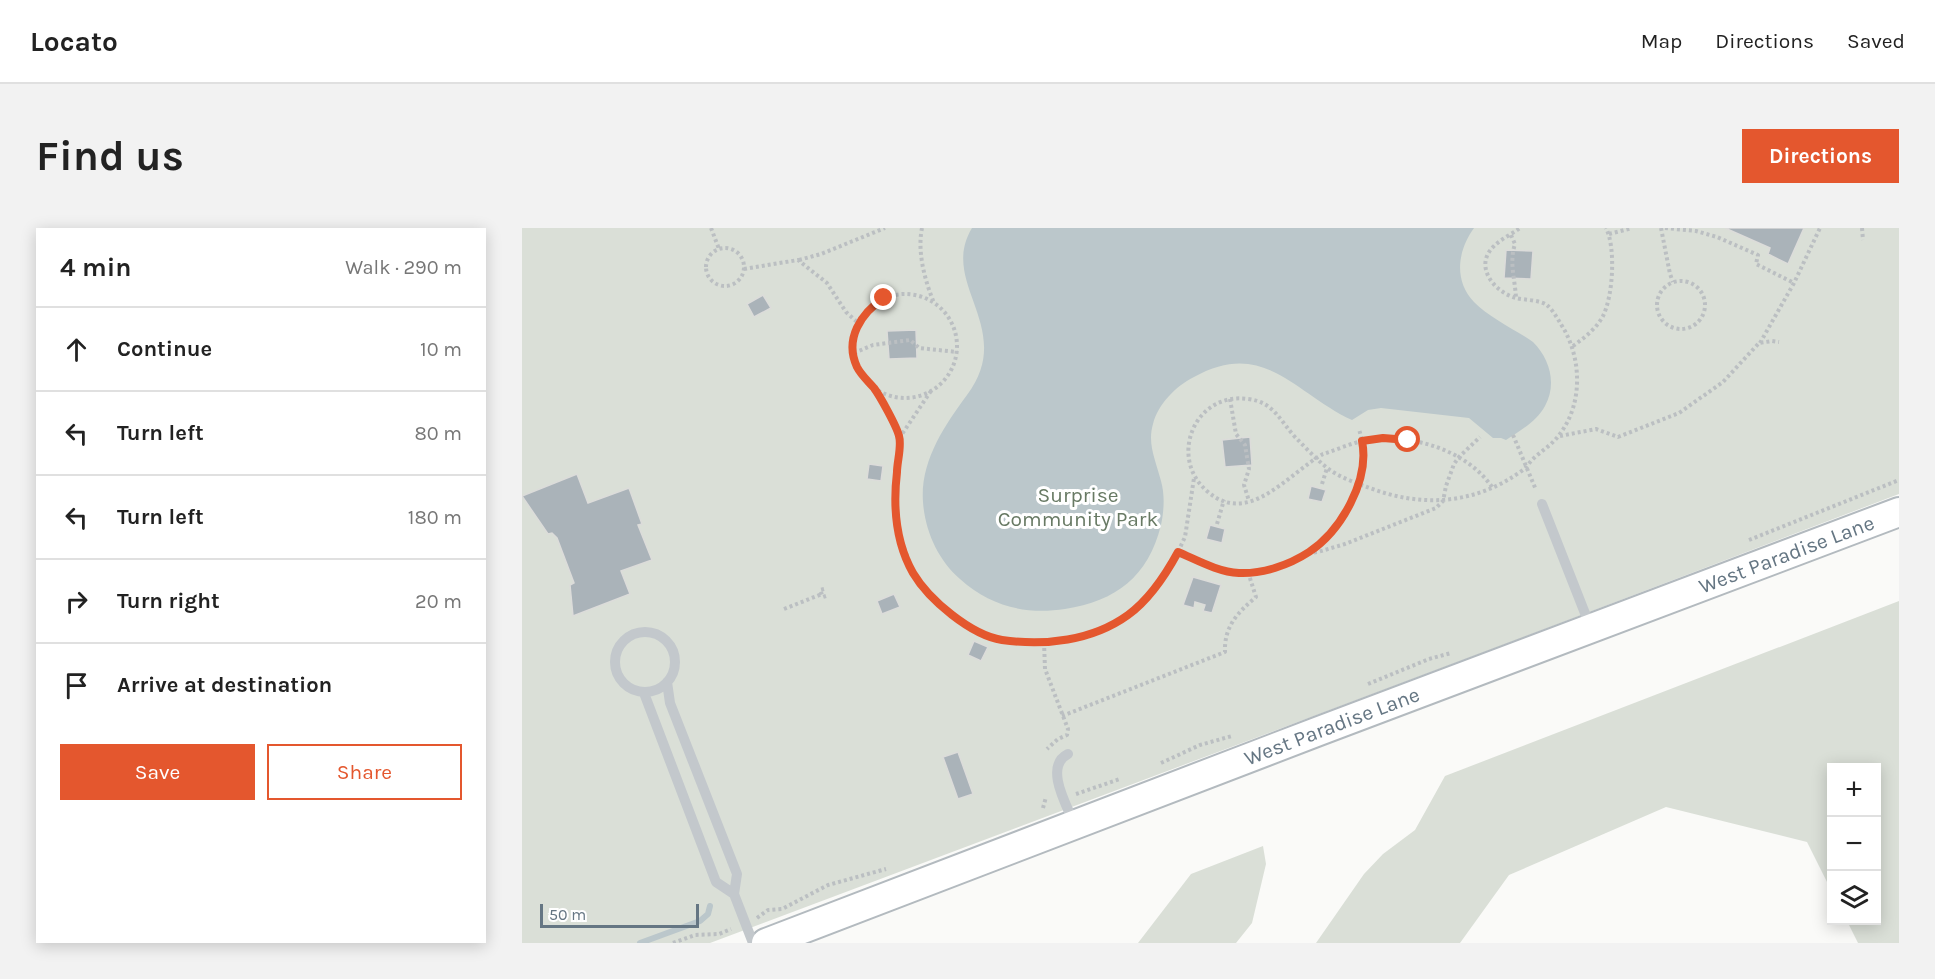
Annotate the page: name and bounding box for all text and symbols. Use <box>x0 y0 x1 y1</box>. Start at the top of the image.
text: Locato <box>30 25 118 58</box>
text: Map <box>1641 29 1682 53</box>
text: Directions <box>1715 29 1814 53</box>
text: Saved <box>1847 29 1905 53</box>
button: Directions <box>1742 129 1899 183</box>
text: Find us <box>36 131 184 181</box>
text: 4 min <box>60 252 131 283</box>
text: Walk · 290 m <box>345 256 462 279</box>
route end <box>870 284 896 310</box>
icon: ahead <box>60 333 93 366</box>
text: Continue <box>117 336 212 362</box>
text: 10 m <box>420 338 462 361</box>
icon: left <box>60 417 93 450</box>
text: Turn left <box>117 420 204 446</box>
text: 80 m <box>414 422 462 445</box>
route start <box>1394 426 1420 452</box>
park label: Surprise Community Park <box>998 483 1158 531</box>
icon: left <box>60 501 93 534</box>
text: Turn left <box>117 504 204 530</box>
text: 180 m <box>408 506 462 529</box>
street label: West Paradise Lane <box>1695 510 1878 598</box>
icon: right <box>60 585 93 618</box>
text: Turn right <box>117 588 220 614</box>
text: 20 m <box>415 590 462 613</box>
icon: arrive <box>60 669 93 702</box>
text: Arrive at destination <box>117 672 332 698</box>
street label: West Paradise Lane <box>1241 682 1423 771</box>
button: Save <box>60 744 255 800</box>
button: Share <box>267 744 462 800</box>
map controls <box>1827 763 1881 925</box>
button: + <box>1827 763 1881 817</box>
button: − <box>1827 817 1881 871</box>
button: layers <box>1827 871 1881 925</box>
scale bar <box>540 901 699 928</box>
text: 50 m <box>549 905 586 924</box>

